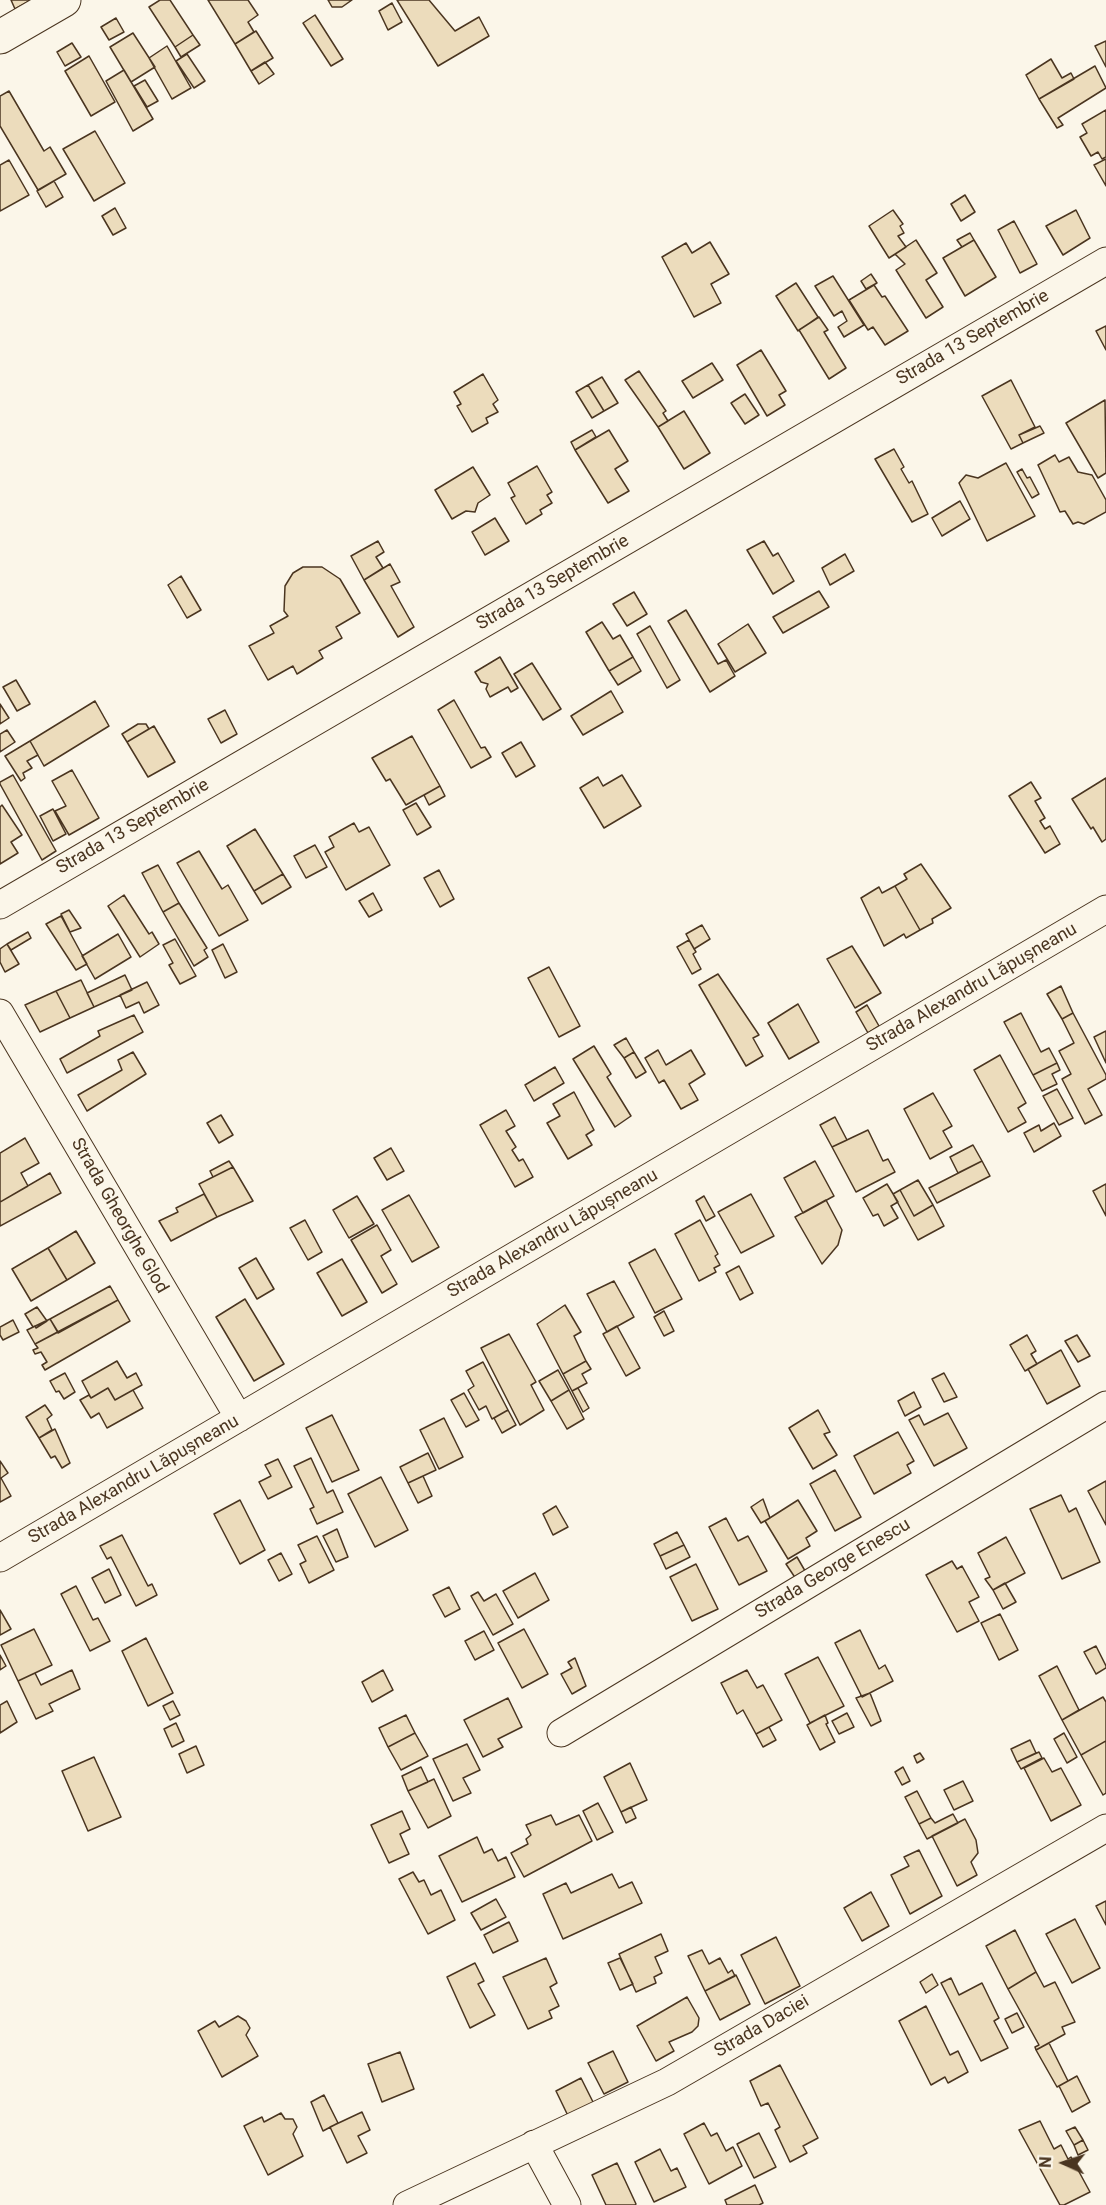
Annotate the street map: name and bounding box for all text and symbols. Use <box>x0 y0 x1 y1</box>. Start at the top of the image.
street label: Strada 13 Septembrie <box>893 285 1053 391</box>
street label: Strada 13 Septembrie <box>473 530 633 636</box>
street label: Strada 13 Septembrie <box>53 774 213 880</box>
street label: Strada Alexandru Lăpușneanu <box>863 919 1081 1057</box>
street label: Strada Gheorghe Glod <box>66 1135 172 1297</box>
street label: Strada Alexandru Lăpușneanu <box>444 1165 662 1303</box>
street label: Strada Alexandru Lăpușneanu <box>25 1411 243 1549</box>
street label: Strada George Enescu <box>752 1514 914 1624</box>
street label: Strada Daciei <box>711 1991 813 2063</box>
north arrow <box>1034 2133 1094 2193</box>
text: N <box>1036 2156 1055 2168</box>

